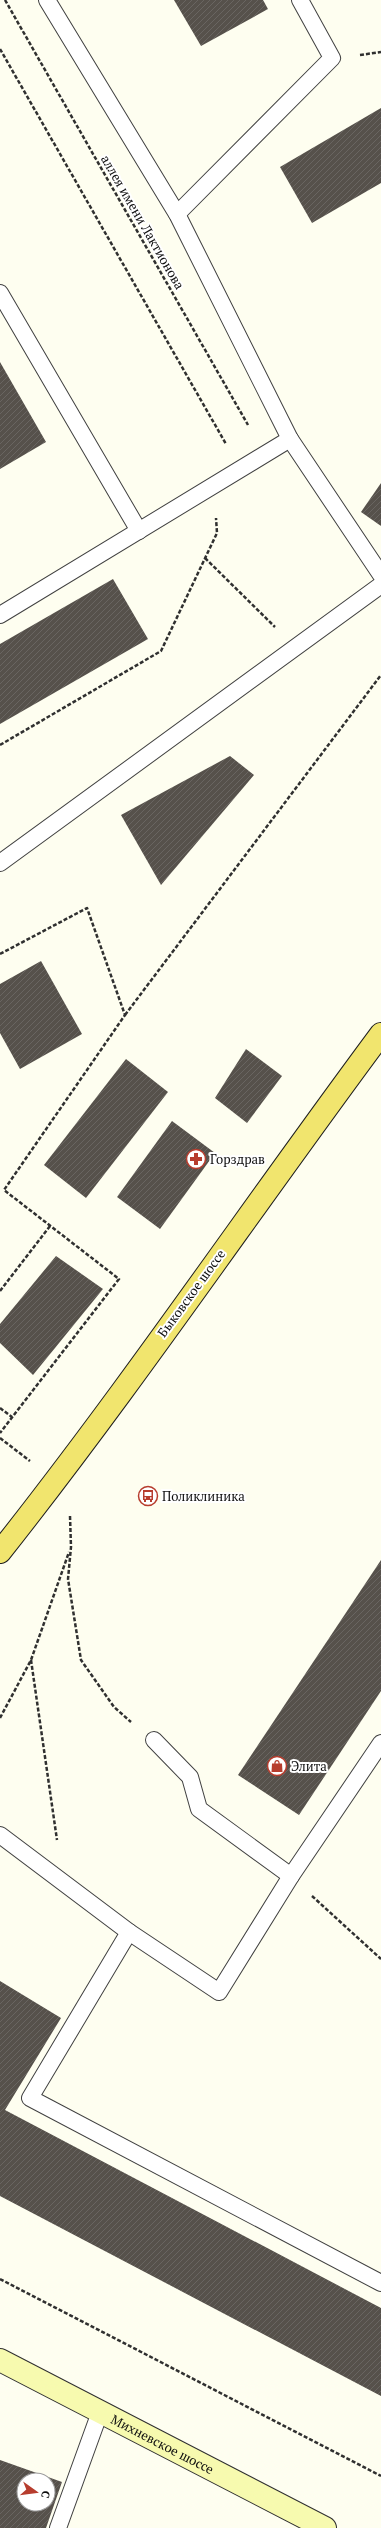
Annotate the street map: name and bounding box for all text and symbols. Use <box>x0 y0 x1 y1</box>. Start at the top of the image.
street label: аллея имени Лактионова <box>97 152 189 293</box>
pharmacy icon: Горздрав <box>185 1148 207 1170</box>
place label: Горздрав <box>210 1150 265 1168</box>
street label: Быковское шоссе <box>153 1245 229 1341</box>
bus stop icon: Поликлиника <box>137 1485 159 1507</box>
place label: Поликлиника <box>162 1487 245 1505</box>
shop icon: Элита <box>266 1755 288 1777</box>
place label: Элита <box>291 1757 327 1775</box>
street label: Михневское шоссе <box>108 2410 217 2478</box>
north arrow <box>16 2472 56 2512</box>
text: С <box>38 2489 53 2500</box>

